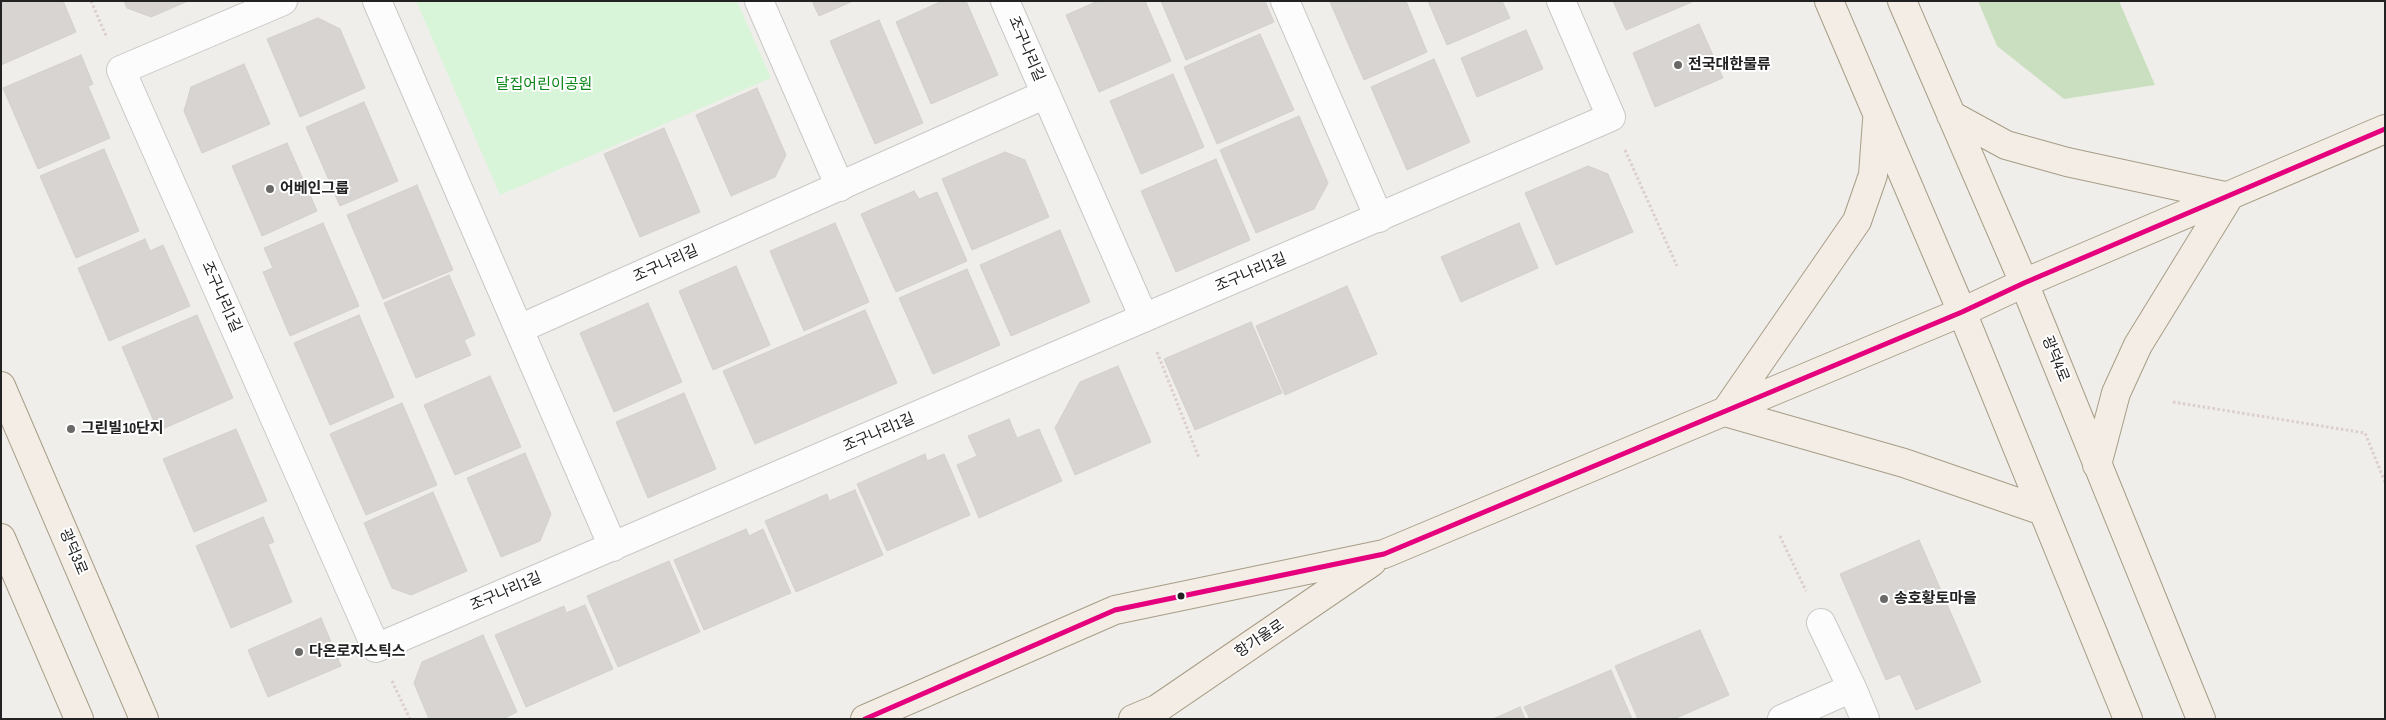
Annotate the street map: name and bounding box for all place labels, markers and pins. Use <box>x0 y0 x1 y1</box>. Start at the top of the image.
place label: 전국대한물류 <box>1688 56 1771 74</box>
marker: 전국대한물류 <box>1672 59 1684 71</box>
place label: 어베인그룹 <box>280 180 349 198</box>
marker: 어베인그룹 <box>264 183 276 195</box>
place label: 그린빌10단지 <box>81 420 164 438</box>
marker: 그린빌10단지 <box>65 423 77 435</box>
place label: 송호황토마을 <box>1894 590 1977 608</box>
unlabelled marker <box>1176 591 1186 601</box>
marker: 송호황토마을 <box>1878 593 1890 605</box>
place label: 다온로지스틱스 <box>309 643 406 661</box>
marker: 다온로지스틱스 <box>293 646 305 658</box>

